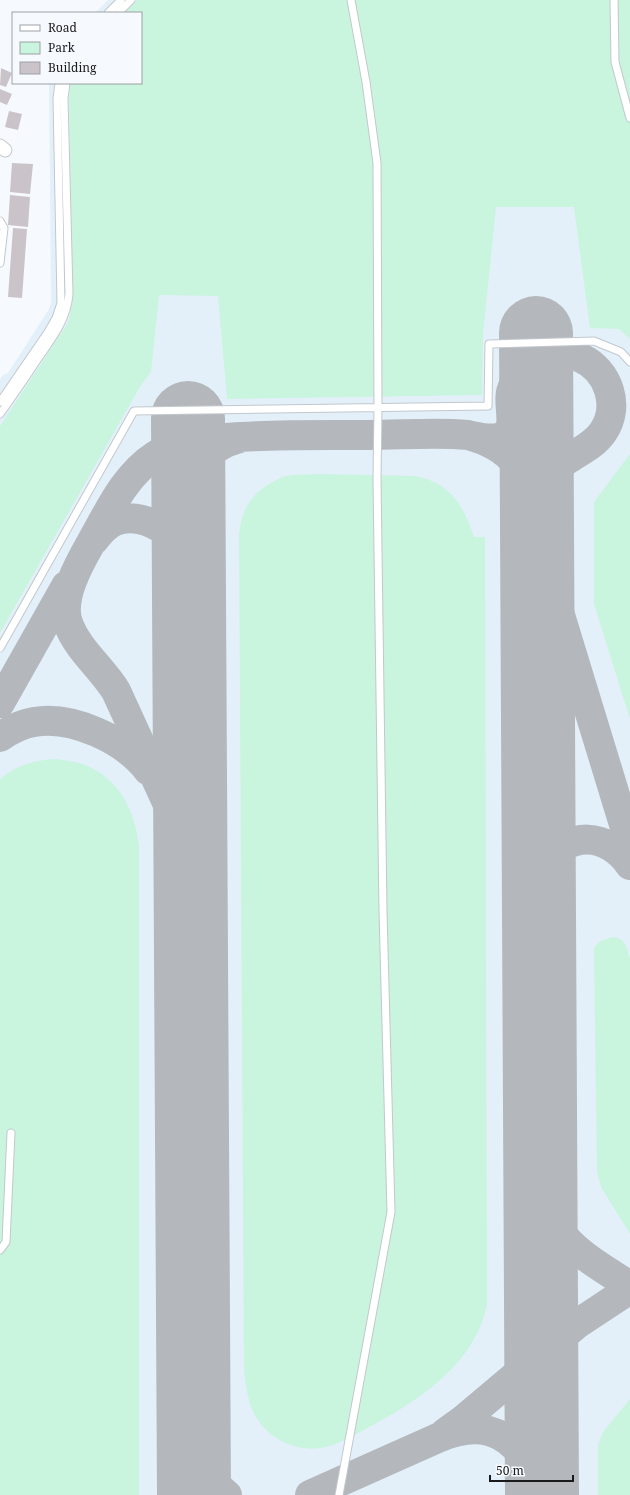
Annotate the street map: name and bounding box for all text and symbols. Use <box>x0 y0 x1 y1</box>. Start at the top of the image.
legend <box>12 12 142 84</box>
text: Road <box>48 19 78 36</box>
text: Park <box>48 39 76 56</box>
text: Building <box>48 59 97 76</box>
scale bar <box>490 1457 573 1483</box>
text: 50 m <box>496 1462 524 1479</box>

